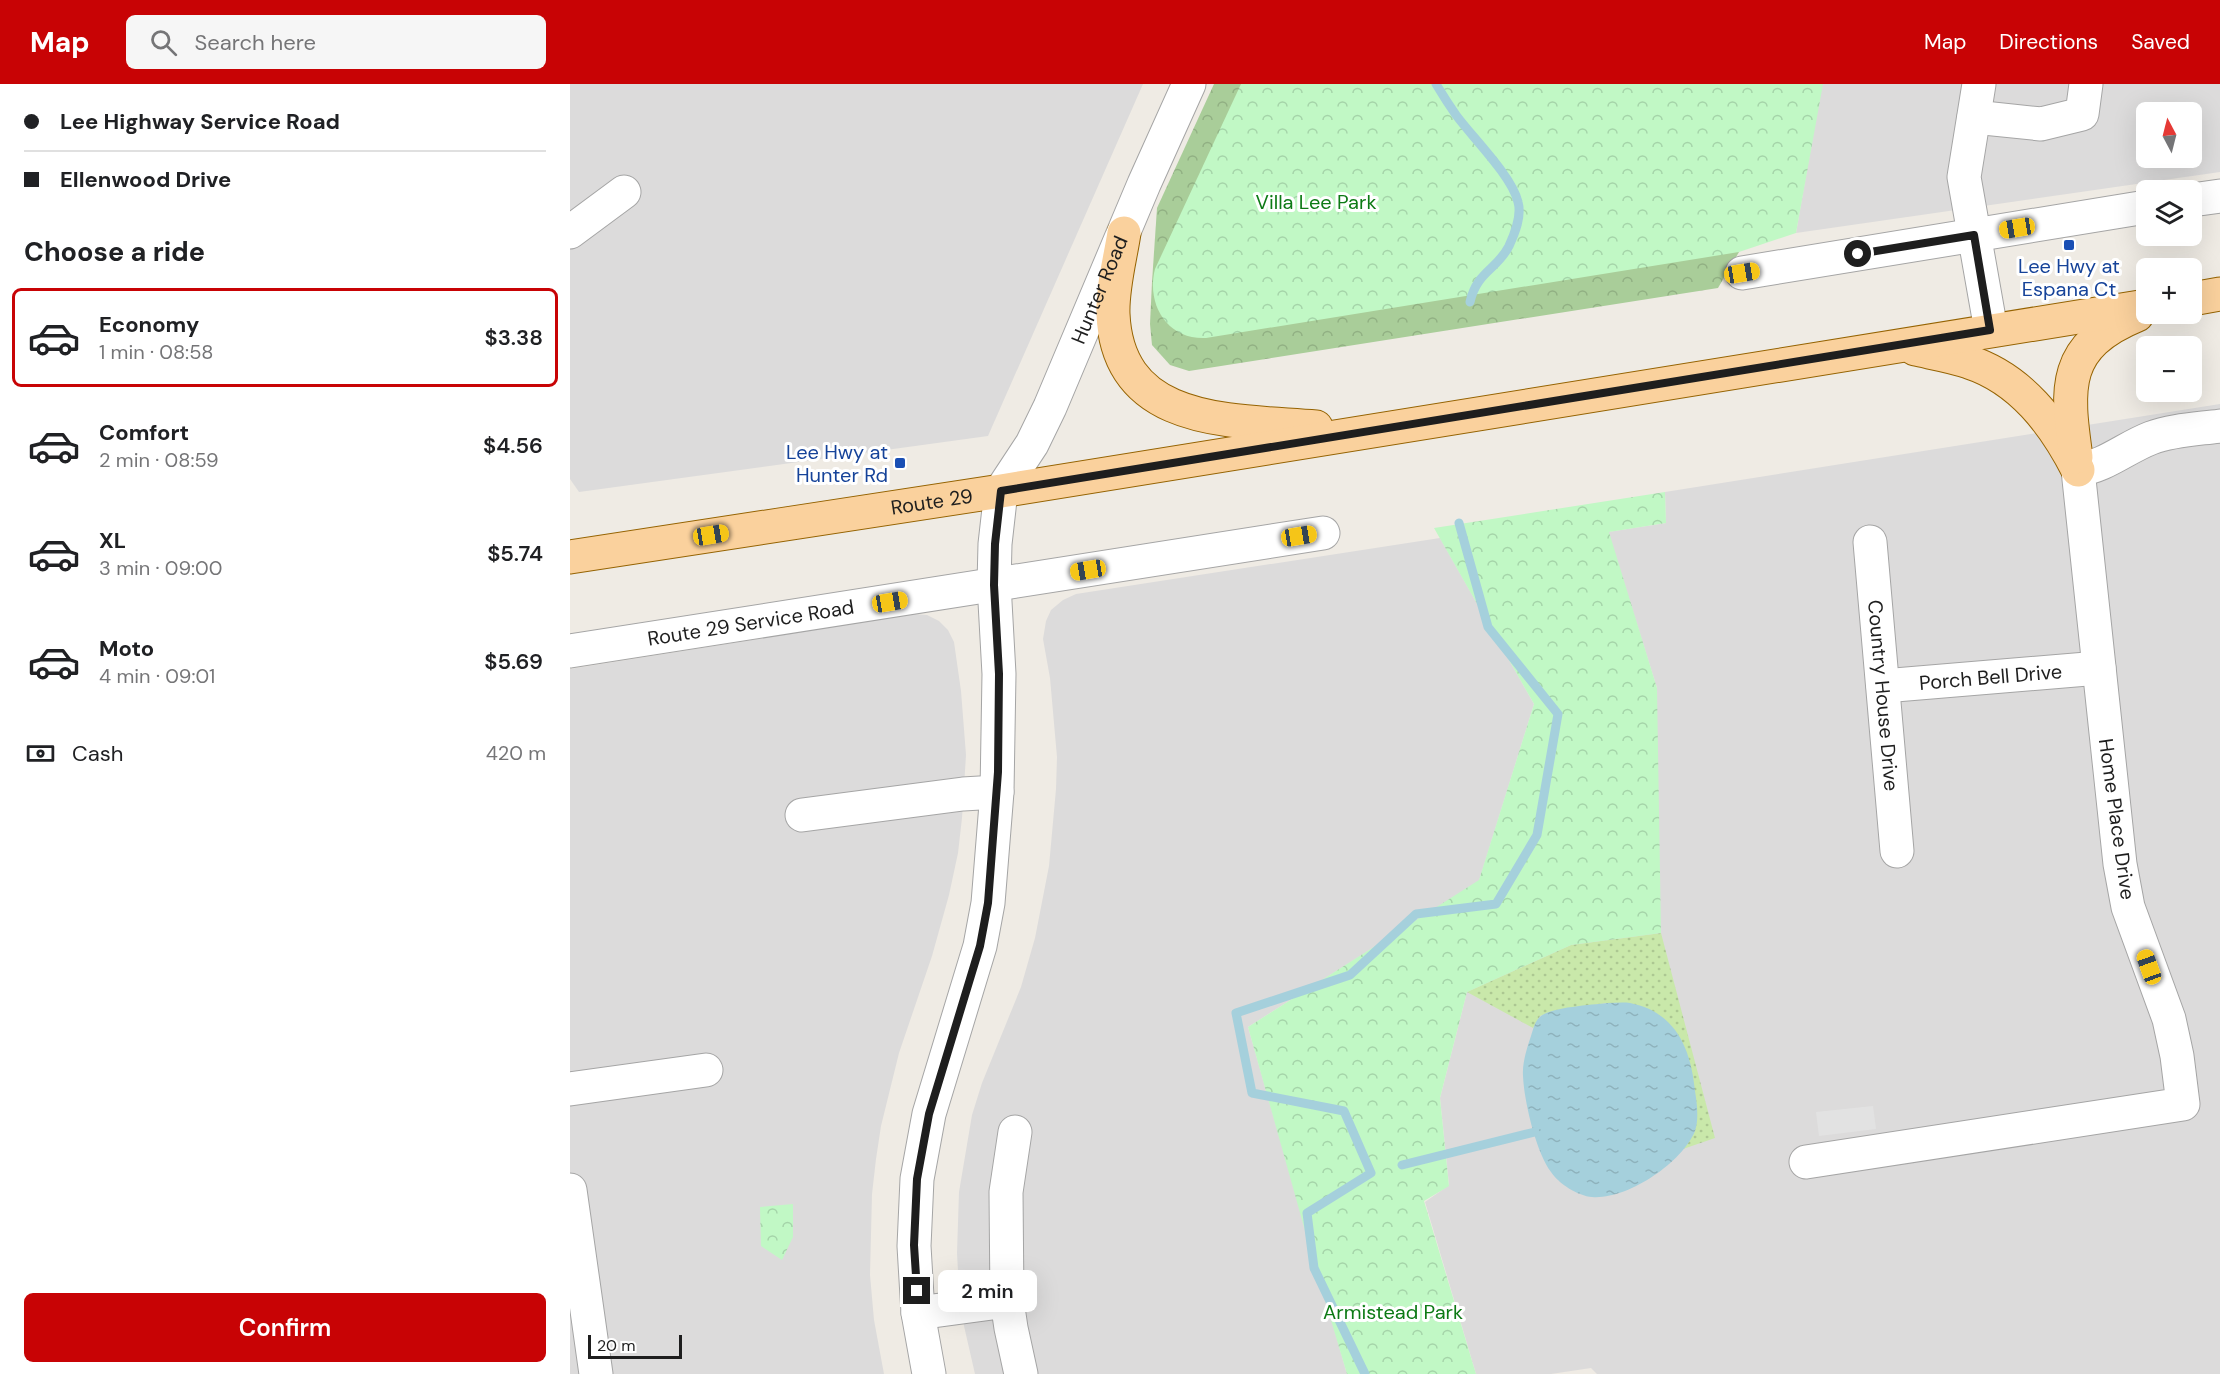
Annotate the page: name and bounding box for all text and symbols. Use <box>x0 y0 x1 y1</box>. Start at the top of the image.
search box <box>126 15 546 69</box>
text: Map <box>30 24 90 61</box>
icon: search <box>147 26 180 59</box>
text: Search here <box>195 28 316 57</box>
text: Map <box>1924 28 1966 56</box>
text: Directions <box>1999 28 2098 56</box>
text: Saved <box>2131 28 2190 56</box>
north arrow <box>2136 102 2202 168</box>
map controls <box>2136 102 2202 402</box>
text: Lee Highway Service Road <box>60 107 340 136</box>
text: Ellenwood Drive <box>60 165 231 194</box>
button: layers <box>2136 180 2202 246</box>
park label: Villa Lee Park <box>1256 189 1376 215</box>
car <box>1998 216 2036 240</box>
street label: Hunter Road <box>1065 232 1134 348</box>
text: Choose a ride <box>24 234 205 269</box>
marker: Lee Hwy at Espana Ct <box>2062 238 2076 252</box>
route start <box>1844 240 1871 267</box>
place label: Lee Hwy at Espana Ct <box>2018 253 2120 302</box>
button: + <box>2136 258 2202 324</box>
car <box>1723 261 1761 285</box>
text: Economy <box>99 310 199 339</box>
icon: car <box>27 311 81 365</box>
text: $3.38 <box>485 323 543 352</box>
button: − <box>2136 336 2202 402</box>
text: 1 min · 08:58 <box>99 339 214 365</box>
text: Comfort <box>99 418 189 447</box>
icon: car <box>27 419 81 473</box>
text: $4.56 <box>483 431 543 460</box>
place label: Lee Hwy at Hunter Rd <box>786 439 888 488</box>
text: 2 min · 08:59 <box>99 447 219 473</box>
marker: Lee Hwy at Hunter Rd <box>893 456 907 470</box>
street label: Route 29 <box>889 482 975 521</box>
car <box>692 523 730 547</box>
car <box>1280 524 1318 548</box>
text: XL <box>99 526 126 555</box>
icon: car <box>27 527 81 581</box>
text: $5.74 <box>487 539 543 568</box>
text: 3 min · 09:00 <box>99 555 222 581</box>
car <box>1069 558 1107 582</box>
car <box>871 590 909 614</box>
street label: Route 29 Service Road <box>646 594 856 652</box>
street label: Country House Drive <box>1862 599 1905 792</box>
text: Moto <box>99 634 154 663</box>
icon: car <box>27 635 81 689</box>
text: $5.69 <box>484 647 543 676</box>
street label: Porch Bell Drive <box>1918 658 2063 696</box>
text: 4 min · 09:01 <box>99 663 215 689</box>
icon: cash <box>24 737 57 770</box>
street label: Home Place Drive <box>2093 737 2141 901</box>
text: Cash <box>72 739 123 768</box>
text: 420 m <box>486 740 546 766</box>
car <box>2134 947 2164 987</box>
callout: 2 min <box>938 1270 1037 1312</box>
route end <box>903 1277 930 1304</box>
text: 2 min <box>961 1278 1014 1304</box>
button: Confirm <box>24 1293 546 1362</box>
park label: Armistead Park <box>1323 1299 1463 1325</box>
scale bar <box>588 1332 682 1360</box>
text: 20 m <box>597 1335 636 1356</box>

